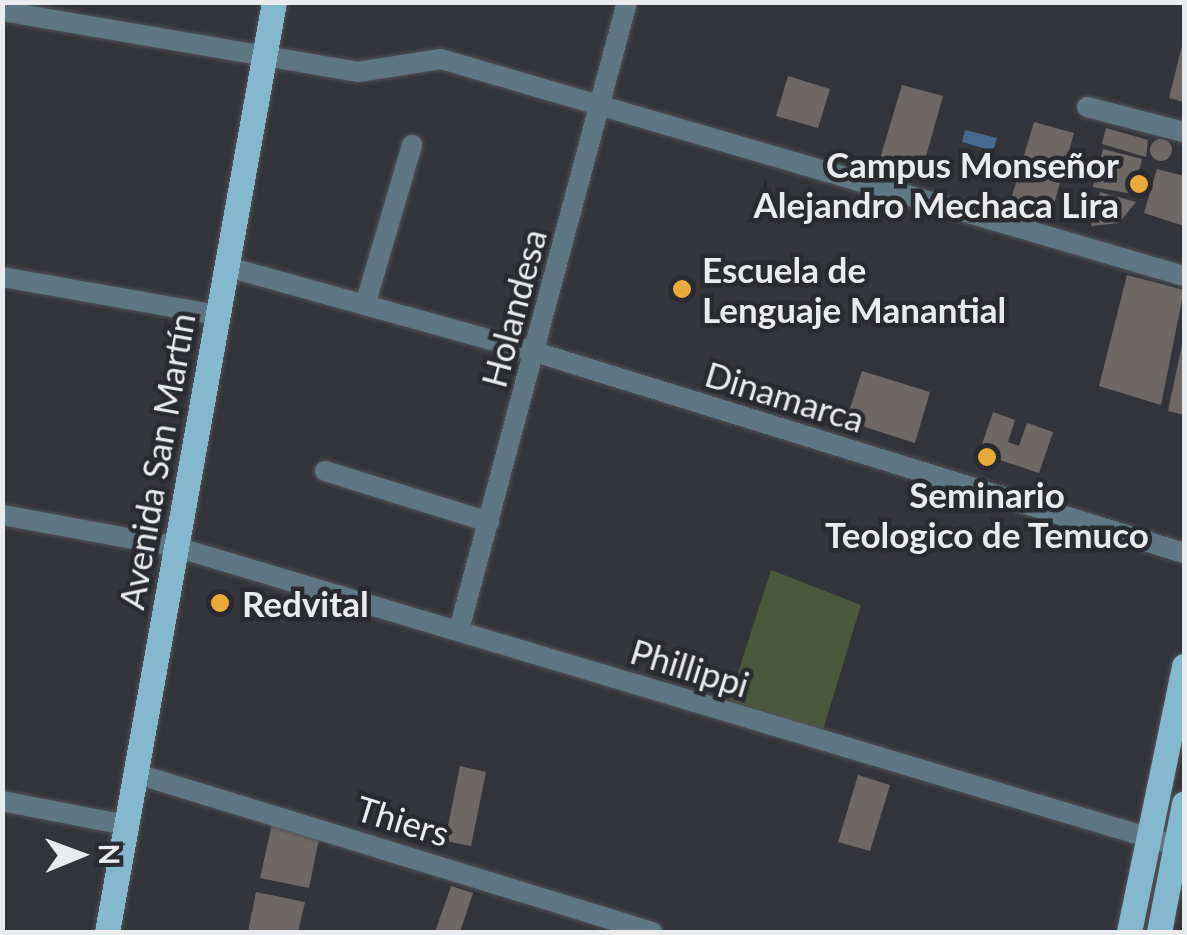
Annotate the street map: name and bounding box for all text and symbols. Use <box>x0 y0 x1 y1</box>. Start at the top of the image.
place label: Campus Monseñor Alejandro Mechaca Lira <box>754 143 1119 225</box>
marker: Campus Monseñor Alejandro Mechaca Lira <box>1128 173 1150 195</box>
street label: Holandesa <box>472 224 554 392</box>
place label: Escuela de Lenguaje Manantial <box>702 248 1006 330</box>
marker: Escuela de Lenguaje Manantial <box>671 278 693 300</box>
street label: Avenida San Martín <box>109 310 203 612</box>
street label: Dinamarca <box>700 352 870 440</box>
marker: Seminario Teologico de Temuco <box>976 446 998 468</box>
place label: Seminario Teologico de Temuco <box>824 473 1150 555</box>
place label: Redvital <box>242 582 369 624</box>
marker: Redvital <box>207 590 233 616</box>
street label: Phillippi <box>626 629 754 705</box>
street label: Thiers <box>352 786 454 854</box>
north arrow <box>30 805 130 905</box>
text: N <box>93 843 127 866</box>

